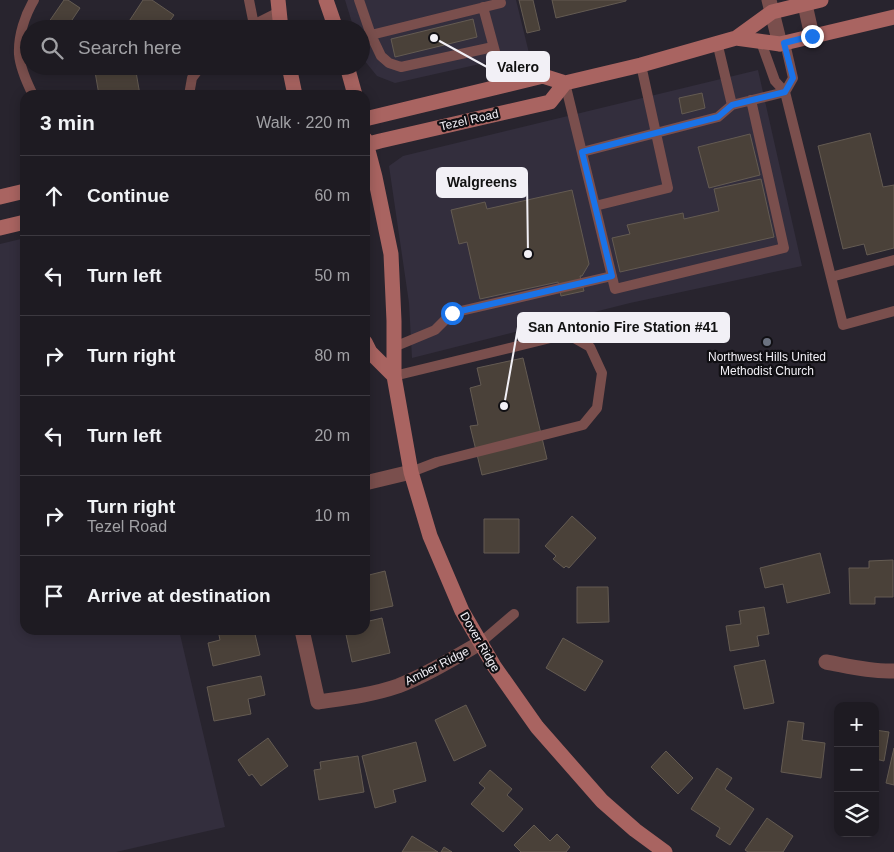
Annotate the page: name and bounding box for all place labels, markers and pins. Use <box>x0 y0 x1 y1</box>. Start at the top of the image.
callout: Valero <box>487 52 549 81</box>
callout: Walgreens <box>437 168 527 197</box>
callout: San Antonio Fire Station #41 <box>518 313 729 342</box>
marker: Northwest Hills United Methodist Church <box>761 336 773 348</box>
place label: Northwest Hills United Methodist Church <box>708 350 826 378</box>

